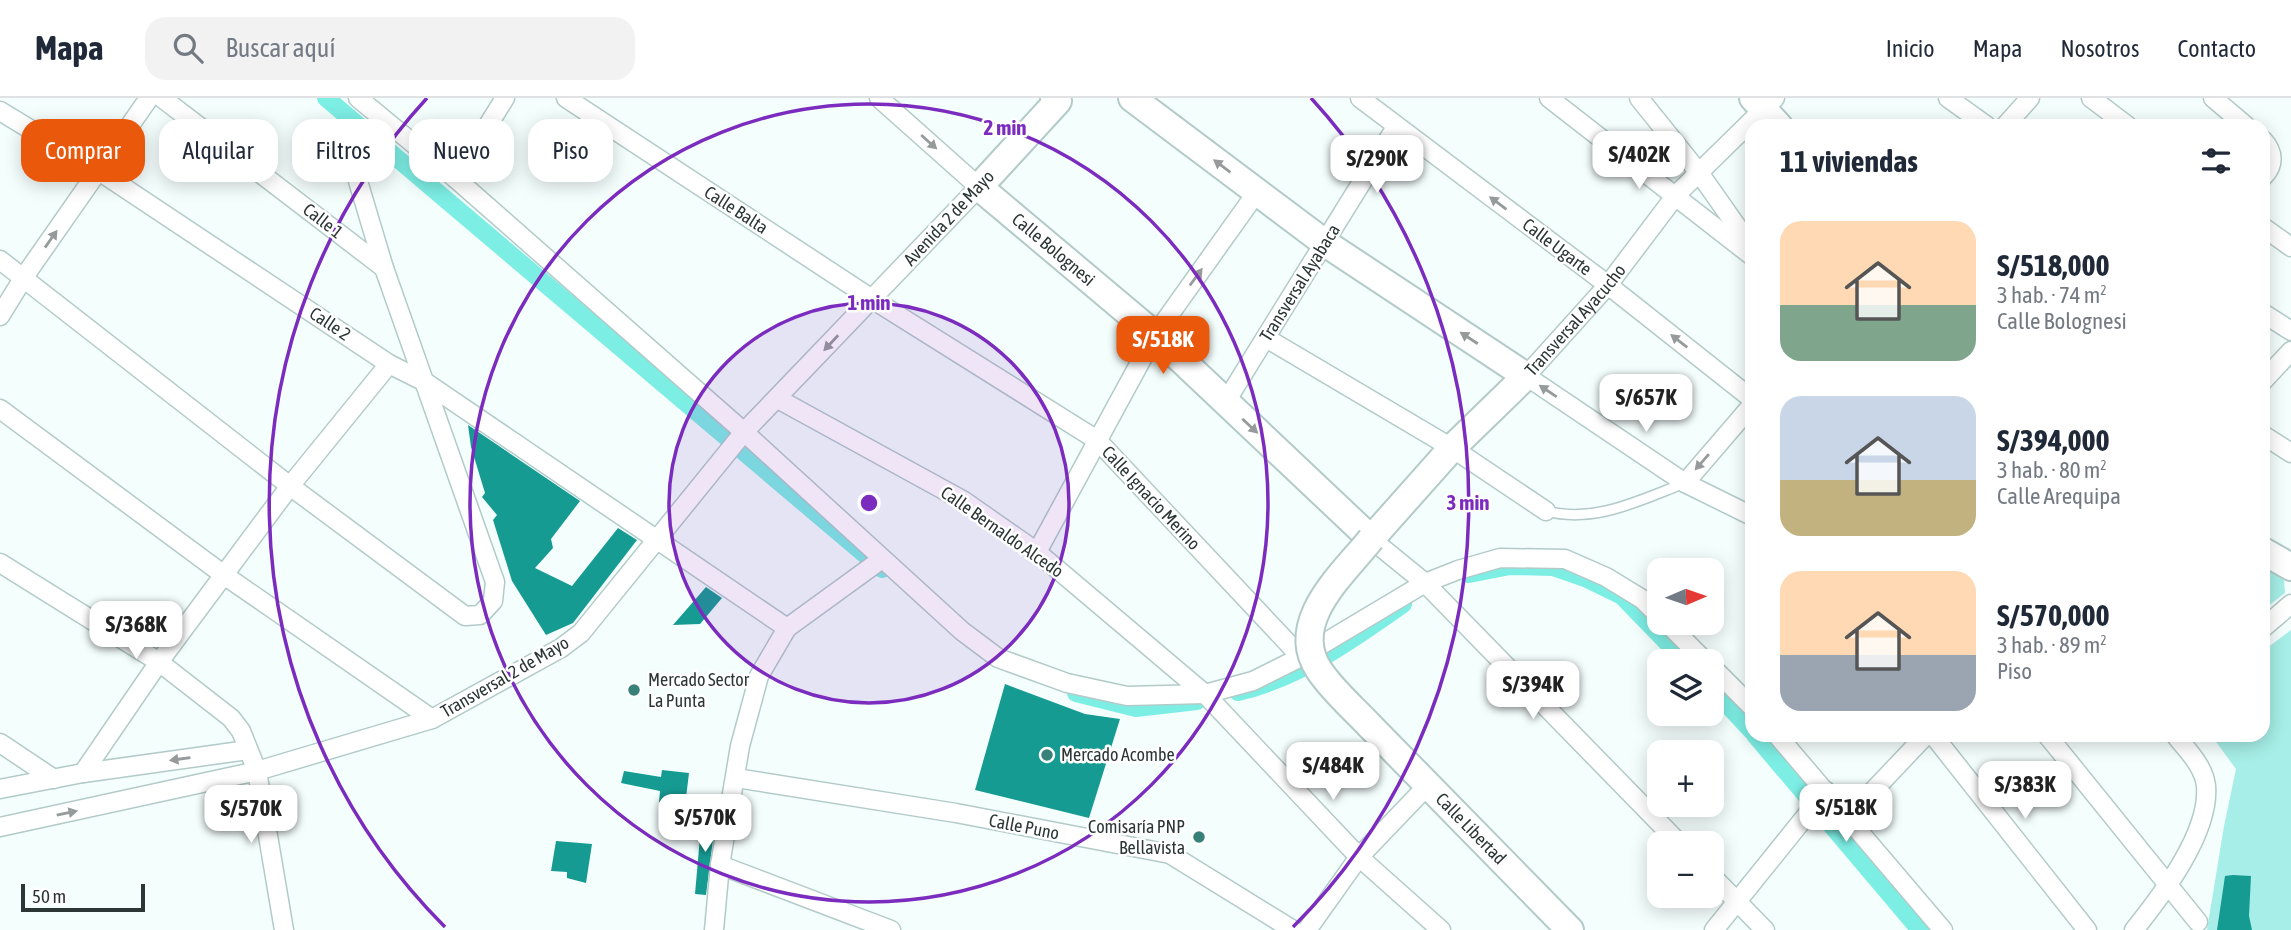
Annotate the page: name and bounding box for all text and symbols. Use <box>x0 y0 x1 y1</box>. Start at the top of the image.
search box <box>145 17 635 80</box>
text: Mapa <box>35 29 103 67</box>
icon: search <box>169 29 207 67</box>
text: Buscar aquí <box>225 33 335 63</box>
text: Inicio <box>1886 35 1935 62</box>
text: Mapa <box>1973 35 2022 62</box>
text: Nosotros <box>2060 35 2139 62</box>
text: Contacto <box>2177 35 2256 62</box>
text: 2 min <box>984 115 1026 139</box>
chip: Comprar <box>21 119 145 182</box>
chip: Alquilar <box>159 119 278 182</box>
chip: Filtros <box>292 119 395 182</box>
chip: Nuevo <box>409 119 514 182</box>
chip: Piso <box>528 119 613 182</box>
pin: S/402K <box>1582 132 1696 191</box>
one-way arrow <box>920 134 937 150</box>
pin: S/290K <box>1320 136 1434 195</box>
text: S/402K <box>1608 141 1670 167</box>
icon: filters <box>2197 142 2235 180</box>
text: 11 viviendas <box>1780 144 1918 178</box>
text: S/290K <box>1346 145 1408 171</box>
one-way arrow <box>1213 159 1231 173</box>
street label: Avenida 2 de Mayo <box>899 166 998 270</box>
street label: Calle Balta <box>700 181 772 238</box>
one-way arrow <box>1490 196 1508 211</box>
street label: Calle 1 <box>299 198 347 243</box>
street label: Calle Bolognesi <box>1008 208 1099 290</box>
street label: Calle Ugarte <box>1519 214 1596 279</box>
street label: Transversal Ayabaca <box>1255 220 1344 345</box>
one-way arrow <box>44 230 58 248</box>
text: S/518,000 <box>1997 248 2110 282</box>
icon: home <box>1836 249 1920 333</box>
street label: Transversal Ayacucho <box>1520 260 1630 380</box>
one-way arrow <box>1189 268 1203 286</box>
text: 3 hab. · 74 m² <box>1997 282 2107 308</box>
text: 1 min <box>848 290 890 314</box>
street label: Calle 2 <box>306 302 355 345</box>
text: Calle Bolognesi <box>1997 308 2127 334</box>
pin: S/518K <box>1106 316 1220 376</box>
text: S/518K <box>1132 326 1194 352</box>
one-way arrow <box>1459 332 1478 345</box>
one-way arrow <box>823 334 839 351</box>
one-way arrow <box>1670 335 1688 349</box>
pin: S/657K <box>1589 374 1703 434</box>
one-way arrow <box>1539 384 1557 398</box>
text: S/657K <box>1615 384 1677 410</box>
one-way arrow <box>1241 418 1258 434</box>
text: S/394,000 <box>1997 423 2110 457</box>
icon: home <box>1836 424 1920 508</box>
street label: Calle Ignacio Merino <box>1098 441 1205 554</box>
one-way arrow <box>1695 454 1710 471</box>
text: 3 hab. · 80 m² <box>1997 457 2107 483</box>
street label: Calle Bernaldo Alcedo <box>937 481 1068 582</box>
text: Calle Arequipa <box>1997 483 2121 509</box>
text: 3 min <box>1447 490 1489 514</box>
centre of rings <box>857 491 881 515</box>
north arrow <box>1647 558 1724 635</box>
map controls <box>1647 558 1724 908</box>
text: S/570,000 <box>1997 598 2110 632</box>
icon: home <box>1836 599 1920 683</box>
pin: S/368K <box>79 602 193 661</box>
text: S/368K <box>105 611 167 637</box>
street label: Transversal 2 de Mayo <box>437 631 572 722</box>
text: 3 hab. · 89 m² <box>1997 632 2107 658</box>
button: layers <box>1647 649 1724 726</box>
text: Piso <box>1997 658 2032 684</box>
pin: S/394K <box>1476 662 1590 721</box>
place label: Mercado Sector La Punta <box>648 669 750 711</box>
text: S/394K <box>1502 671 1564 697</box>
marker: Mercado Sector La Punta <box>626 682 642 698</box>
button: + <box>1647 740 1724 817</box>
pin: S/484K <box>1276 742 1390 802</box>
place label: Mercado Acombe <box>1061 744 1175 765</box>
marker: Mercado Acombe <box>1039 747 1055 763</box>
text: S/484K <box>1302 752 1364 778</box>
one-way arrow <box>169 754 191 765</box>
pin: S/383K <box>1968 762 2082 821</box>
text: S/383K <box>1994 771 2056 797</box>
pin: S/518K <box>1789 784 1903 844</box>
pin: S/570K <box>194 786 308 845</box>
street label: Calle Libertad <box>1432 788 1511 869</box>
pin: S/570K <box>648 794 762 854</box>
text: S/518K <box>1815 794 1877 820</box>
text: S/570K <box>220 795 282 821</box>
text: S/570K <box>674 804 736 830</box>
one-way arrow <box>56 807 78 818</box>
street label: Calle Puno <box>987 809 1061 844</box>
place label: Comisaría PNP Bellavista <box>1088 816 1185 858</box>
marker: Comisaría PNP Bellavista <box>1191 829 1207 845</box>
button: − <box>1647 831 1724 908</box>
scale bar <box>21 881 145 913</box>
text: 50 m <box>32 885 66 907</box>

